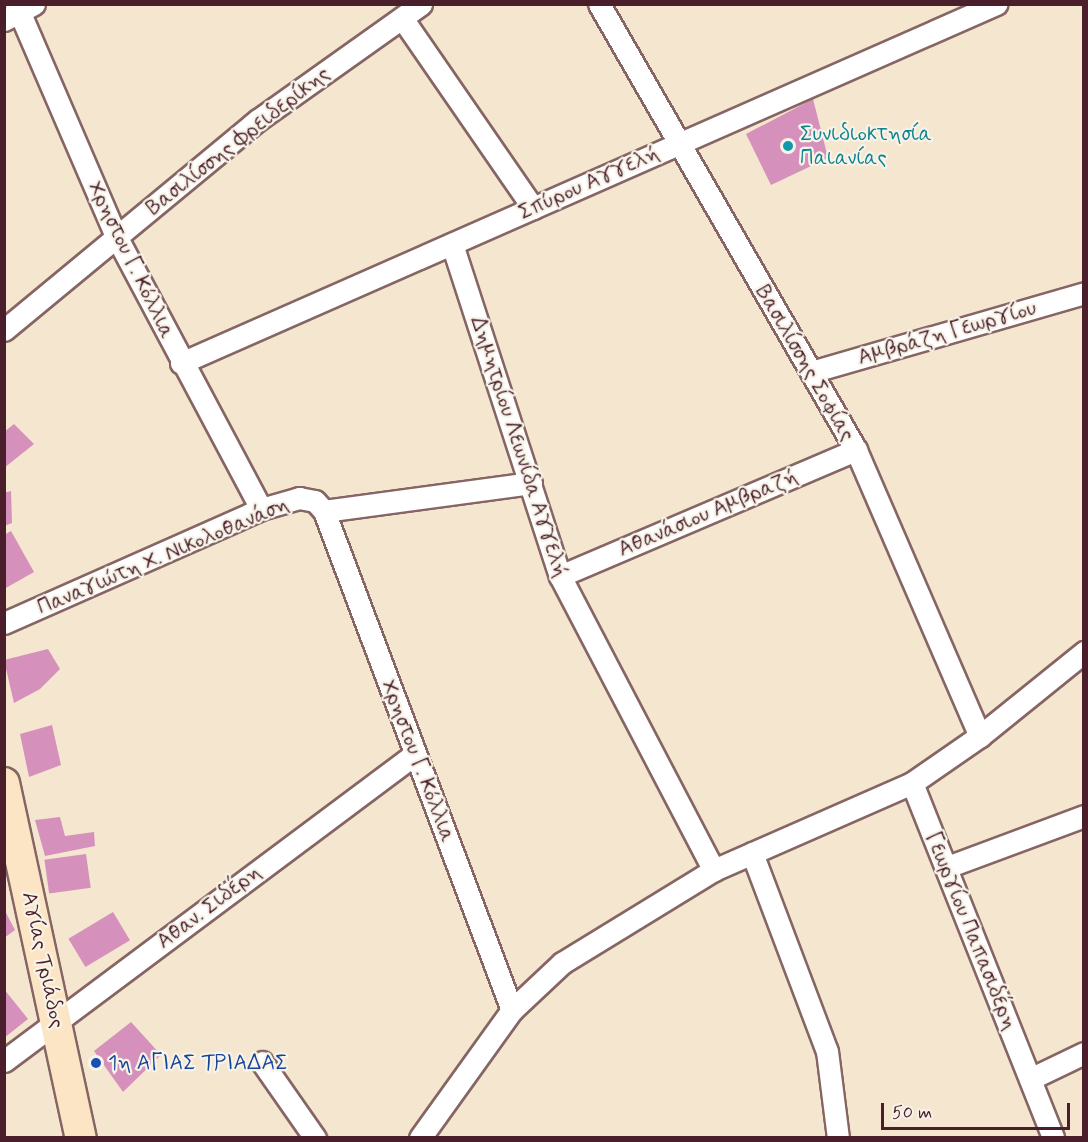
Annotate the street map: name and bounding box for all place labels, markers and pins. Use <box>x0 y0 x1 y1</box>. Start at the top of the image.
place label: Συνιδιοκτησία Παιανίας <box>800 121 932 171</box>
marker: Συνιδιοκτησία Παιανίας <box>781 139 795 153</box>
place label: 1η ΑΓΙΑΣ ΤΡΙΑΔΑΣ <box>108 1050 288 1076</box>
marker: 1η ΑΓΙΑΣ ΤΡΙΑΔΑΣ <box>89 1056 103 1070</box>

